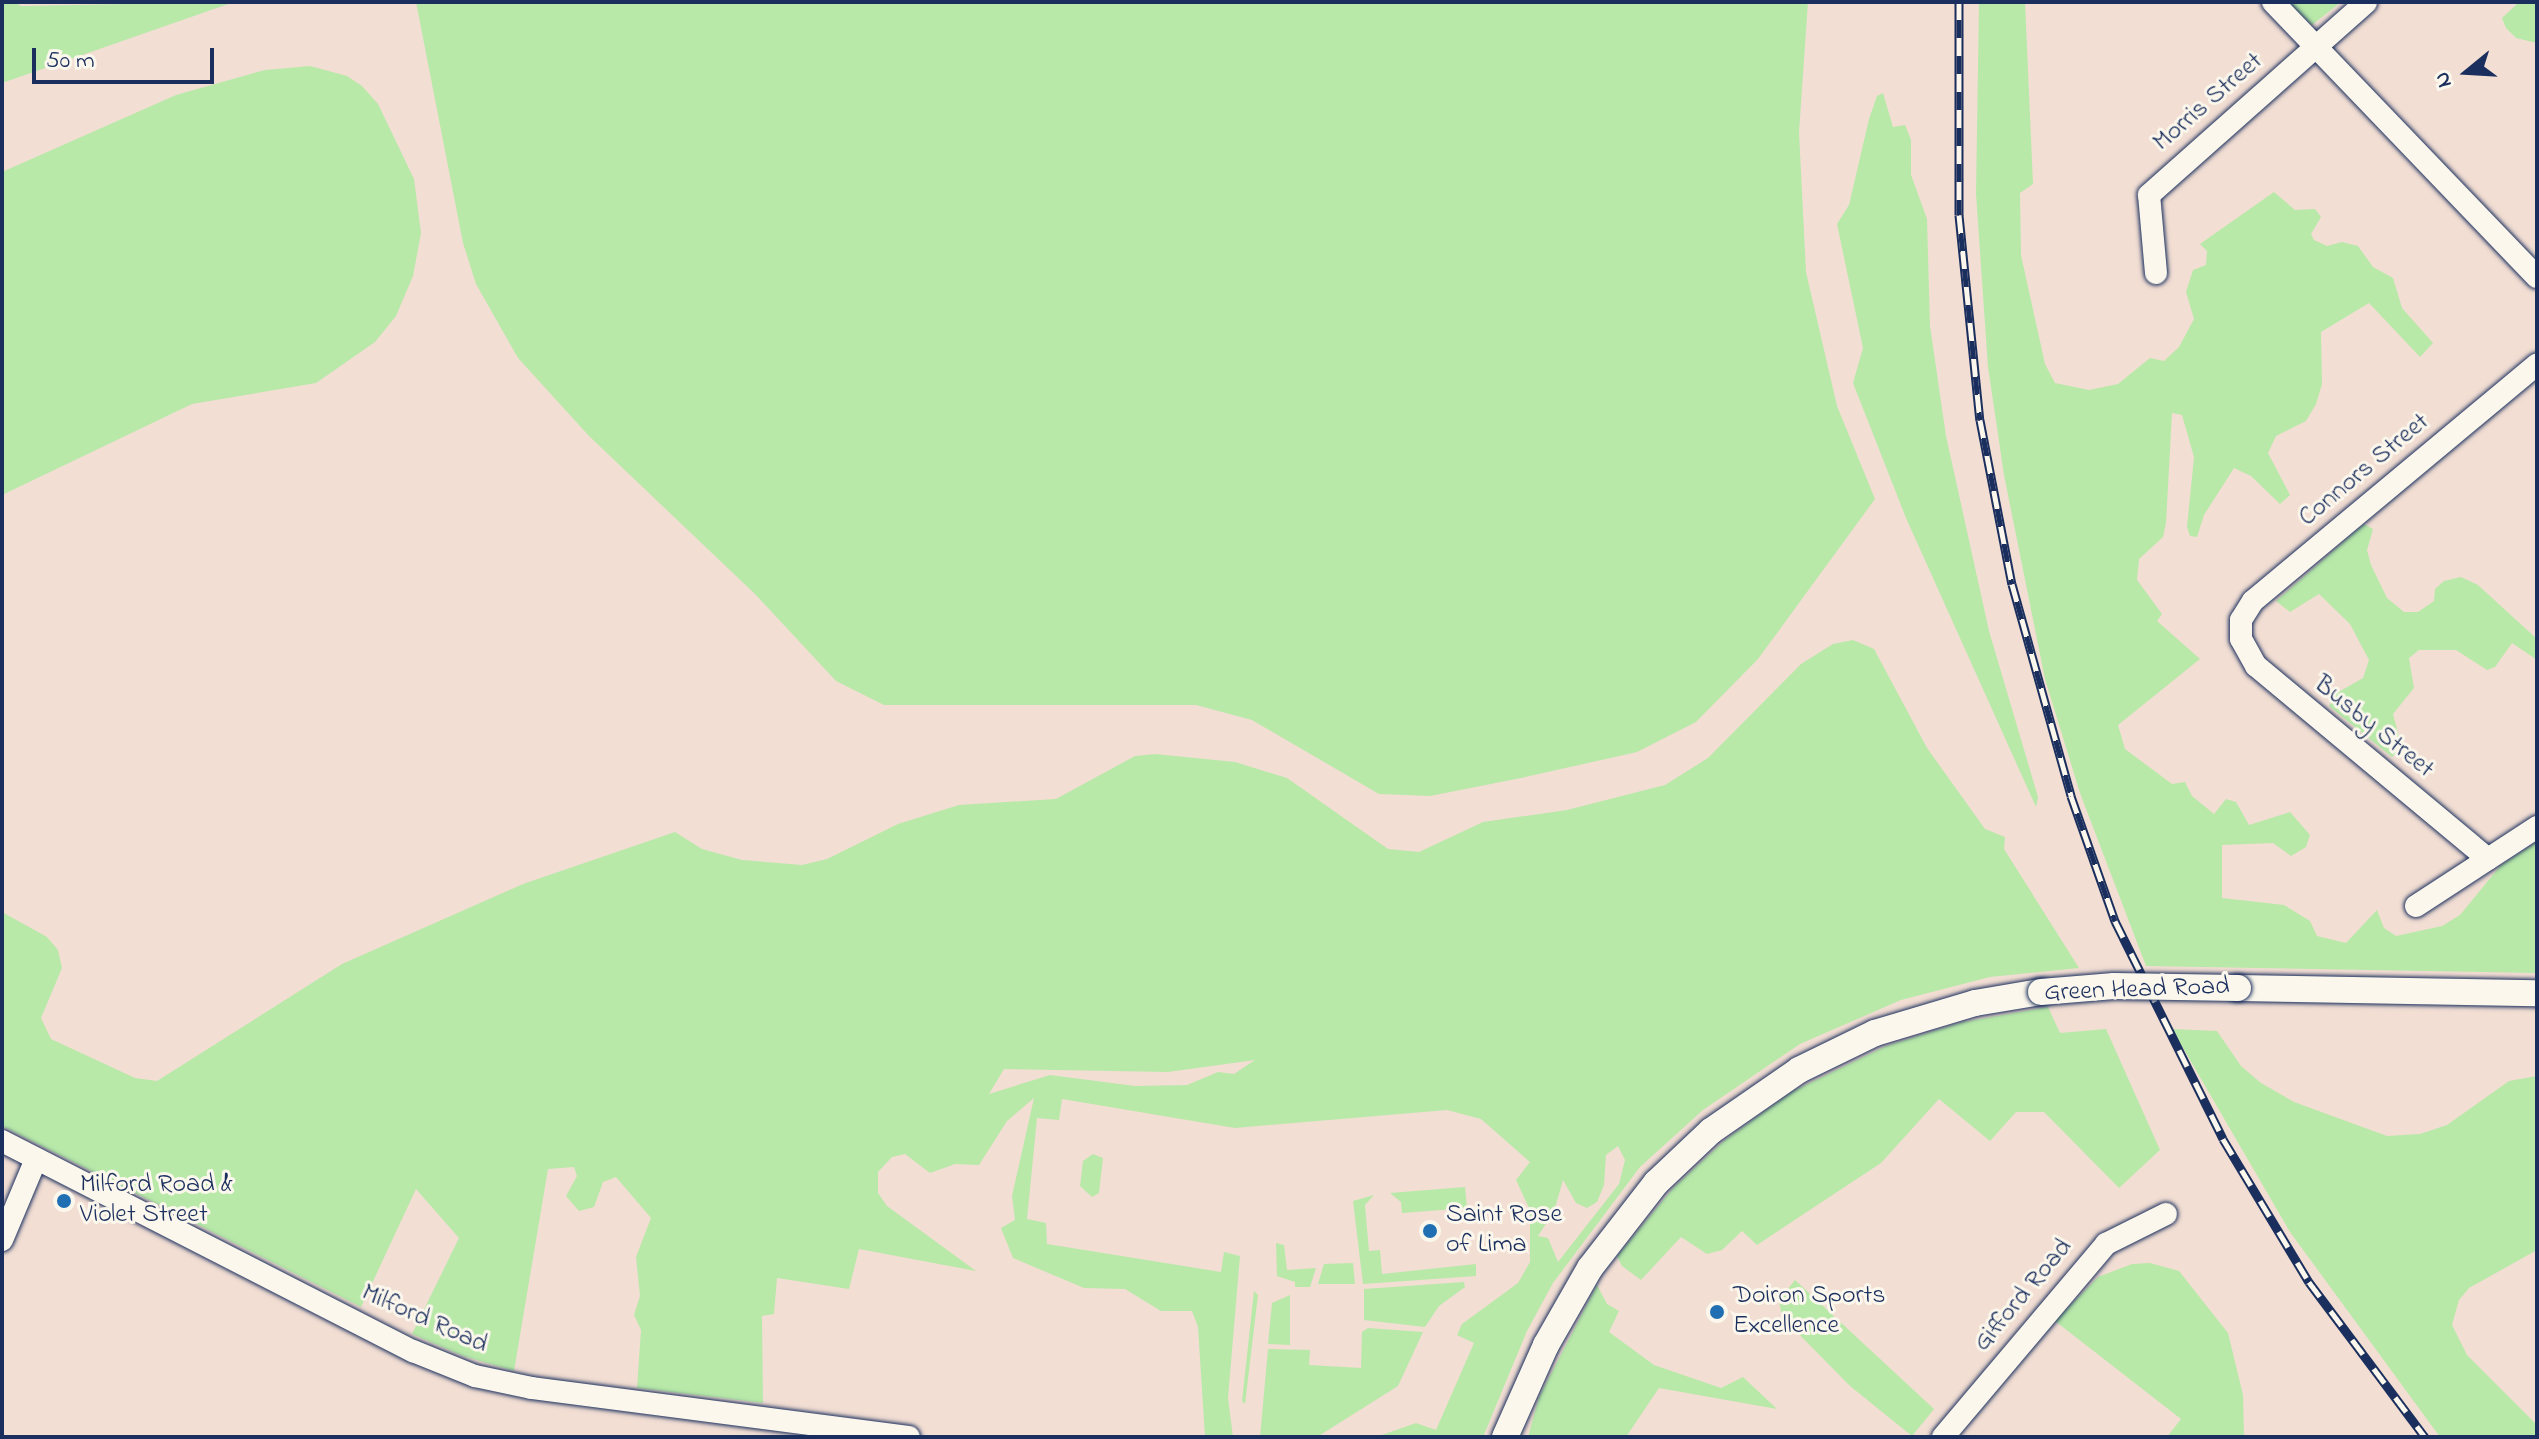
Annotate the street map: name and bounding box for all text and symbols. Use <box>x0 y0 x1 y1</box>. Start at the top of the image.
scale bar <box>36 32 218 82</box>
north arrow <box>2427 32 2507 112</box>
text: 50 m <box>46 44 95 79</box>
street label: Morris Street <box>2148 47 2270 159</box>
text: N <box>2427 67 2462 91</box>
street label: Connors Street <box>2294 408 2436 534</box>
street label: Busby Street <box>2307 670 2439 786</box>
street label: Green Head Road <box>2044 972 2230 1010</box>
place label: Milford Road & Violet Street <box>80 1170 233 1232</box>
marker: Milford Road & Violet Street <box>55 1192 73 1210</box>
place label: Saint Rose of Lima <box>1446 1200 1562 1262</box>
marker: Saint Rose of Lima <box>1421 1222 1439 1240</box>
street label: Gifford Road <box>1968 1233 2080 1359</box>
street label: Milford Road <box>356 1278 492 1362</box>
place label: Doiron Sports Excellence <box>1733 1281 1886 1342</box>
marker: Doiron Sports Excellence <box>1708 1303 1726 1321</box>

